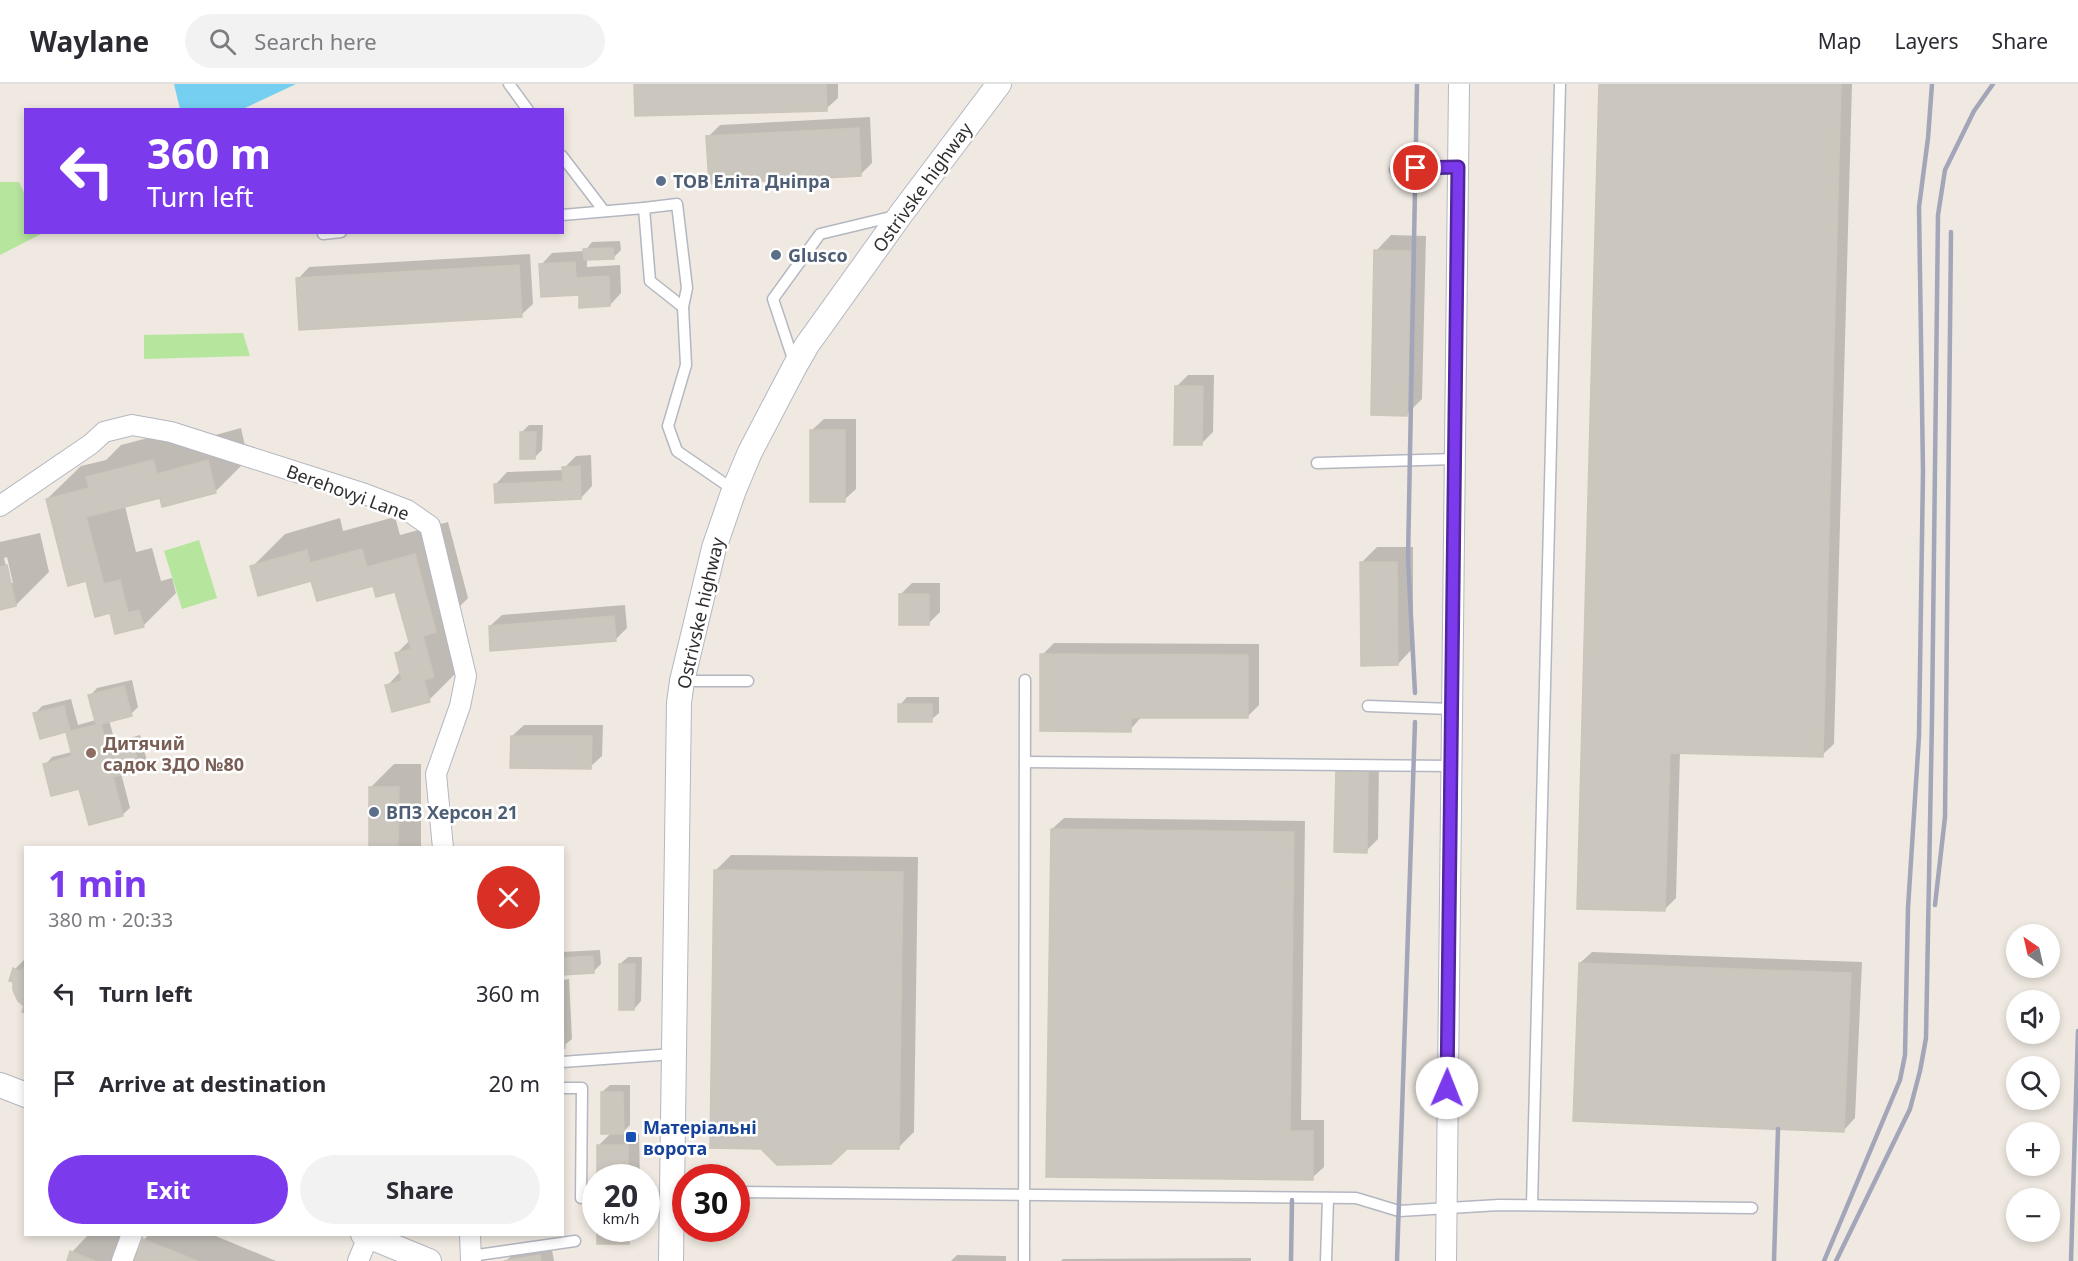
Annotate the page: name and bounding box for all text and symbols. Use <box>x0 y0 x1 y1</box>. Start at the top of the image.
search box <box>185 14 605 68</box>
text: Waylane <box>30 22 149 60</box>
icon: search <box>206 25 239 58</box>
text: Search here <box>254 26 377 56</box>
text: Map <box>1818 27 1862 55</box>
text: Layers <box>1895 27 1959 55</box>
text: Share <box>1992 27 2048 55</box>
street label: Ostrivske highway <box>867 117 978 257</box>
text: 360 m <box>147 124 271 181</box>
icon: left <box>48 132 126 210</box>
pin <box>1390 142 1441 193</box>
icon: arrive <box>1399 151 1432 184</box>
place label: ТОВ Еліта Дніпра <box>673 169 830 193</box>
marker: ТОВ Еліта Дніпра <box>654 174 668 188</box>
text: Turn left <box>147 178 253 215</box>
place label: Glusco <box>788 243 848 267</box>
marker: Glusco <box>769 248 783 262</box>
street label: Berehovyi Lane <box>283 459 413 525</box>
street label: Ostrivske highway <box>671 534 729 691</box>
place label: Дитячий садок ЗДО №80 <box>103 731 244 776</box>
marker: Дитячий садок ЗДО №80 <box>84 746 98 760</box>
place label: ВПЗ Херсон 21 <box>386 800 518 824</box>
marker: ВПЗ Херсон 21 <box>367 805 381 819</box>
text: 1 min <box>48 859 147 908</box>
button: close <box>477 866 540 929</box>
text: 380 m · 20:33 <box>48 906 173 933</box>
north arrow <box>2006 924 2060 978</box>
map controls <box>2006 924 2060 1242</box>
icon: left <box>48 977 81 1010</box>
text: Turn left <box>99 978 193 1008</box>
text: 360 m <box>476 978 540 1008</box>
button: sound <box>2006 990 2060 1044</box>
position arrow <box>1415 1056 1479 1120</box>
button: search <box>2006 1056 2060 1110</box>
icon: arrive <box>48 1067 81 1100</box>
text: Arrive at destination <box>99 1068 326 1098</box>
text: 20 m <box>489 1068 540 1098</box>
place label: Матеріальні ворота <box>643 1115 757 1160</box>
button: + <box>2006 1122 2060 1176</box>
marker: Матеріальні ворота <box>624 1130 638 1144</box>
button: Exit <box>48 1155 288 1224</box>
button: Share <box>300 1155 540 1224</box>
speed limit sign: 30 <box>672 1164 750 1242</box>
text: 20 <box>604 1175 638 1216</box>
button: − <box>2006 1188 2060 1242</box>
text: km/h <box>603 1208 639 1228</box>

